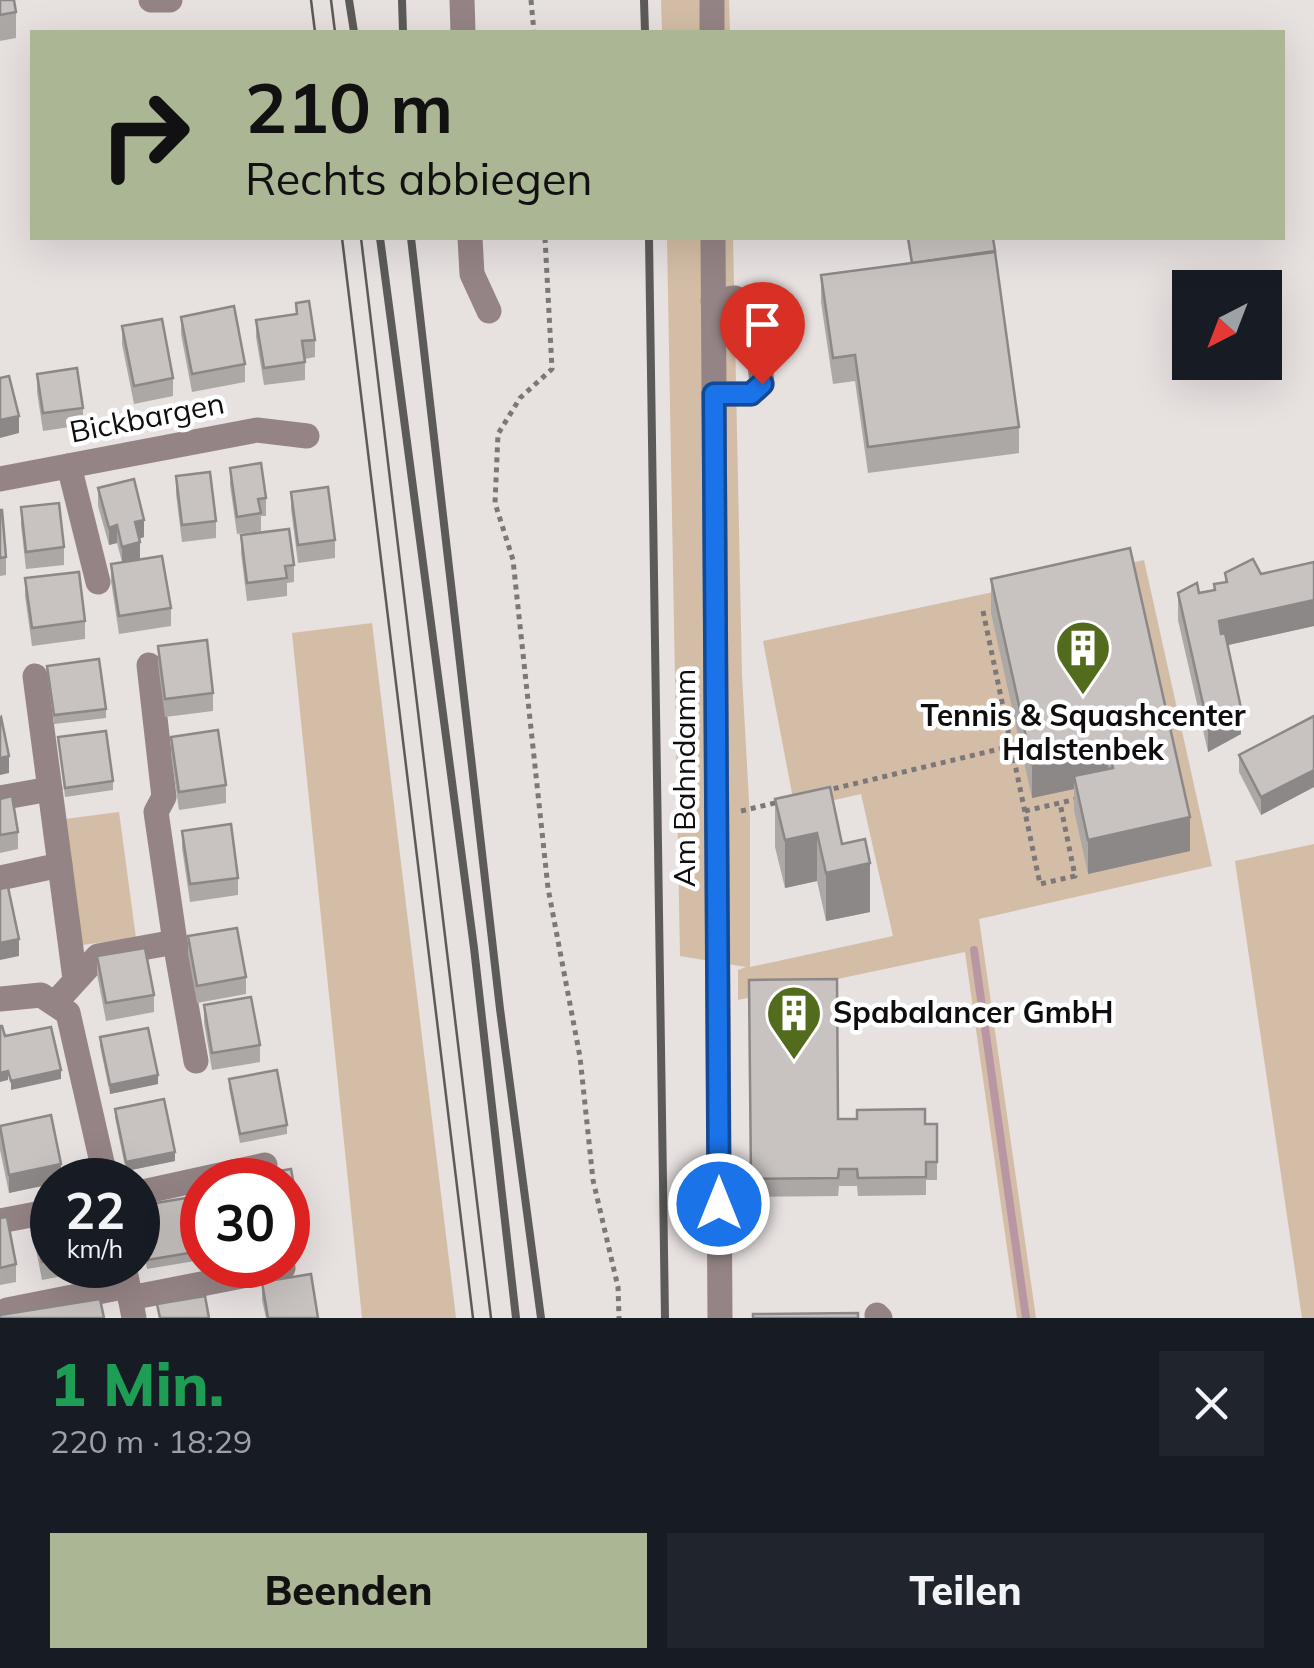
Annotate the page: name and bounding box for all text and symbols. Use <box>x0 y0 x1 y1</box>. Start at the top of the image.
text: 210 m <box>245 63 453 151</box>
icon: right <box>80 70 210 200</box>
text: Rechts abbiegen <box>245 150 593 206</box>
north arrow <box>1172 270 1282 380</box>
map controls <box>1172 270 1282 380</box>
pin <box>720 282 805 385</box>
icon: arrive <box>735 297 790 352</box>
street label: Bickbargen <box>66 383 227 451</box>
building icon: Tennis & Squashcenter Halstenbek <box>1053 618 1113 697</box>
street label: Am Bahndamm <box>665 669 703 887</box>
place label: Tennis & Squashcenter Halstenbek <box>920 696 1246 768</box>
building icon: Spabalancer GmbH <box>764 983 824 1062</box>
place label: Spabalancer GmbH <box>833 993 1114 1031</box>
position arrow <box>667 1152 771 1256</box>
speed limit sign: 30 <box>180 1158 310 1288</box>
text: 22 <box>65 1179 125 1242</box>
text: km/h <box>67 1233 123 1264</box>
text: 1 Min. <box>50 1346 224 1421</box>
button: close <box>1159 1351 1264 1456</box>
text: 220 m · 18:29 <box>50 1421 252 1461</box>
button: Beenden <box>50 1533 647 1648</box>
button: Teilen <box>667 1533 1264 1648</box>

